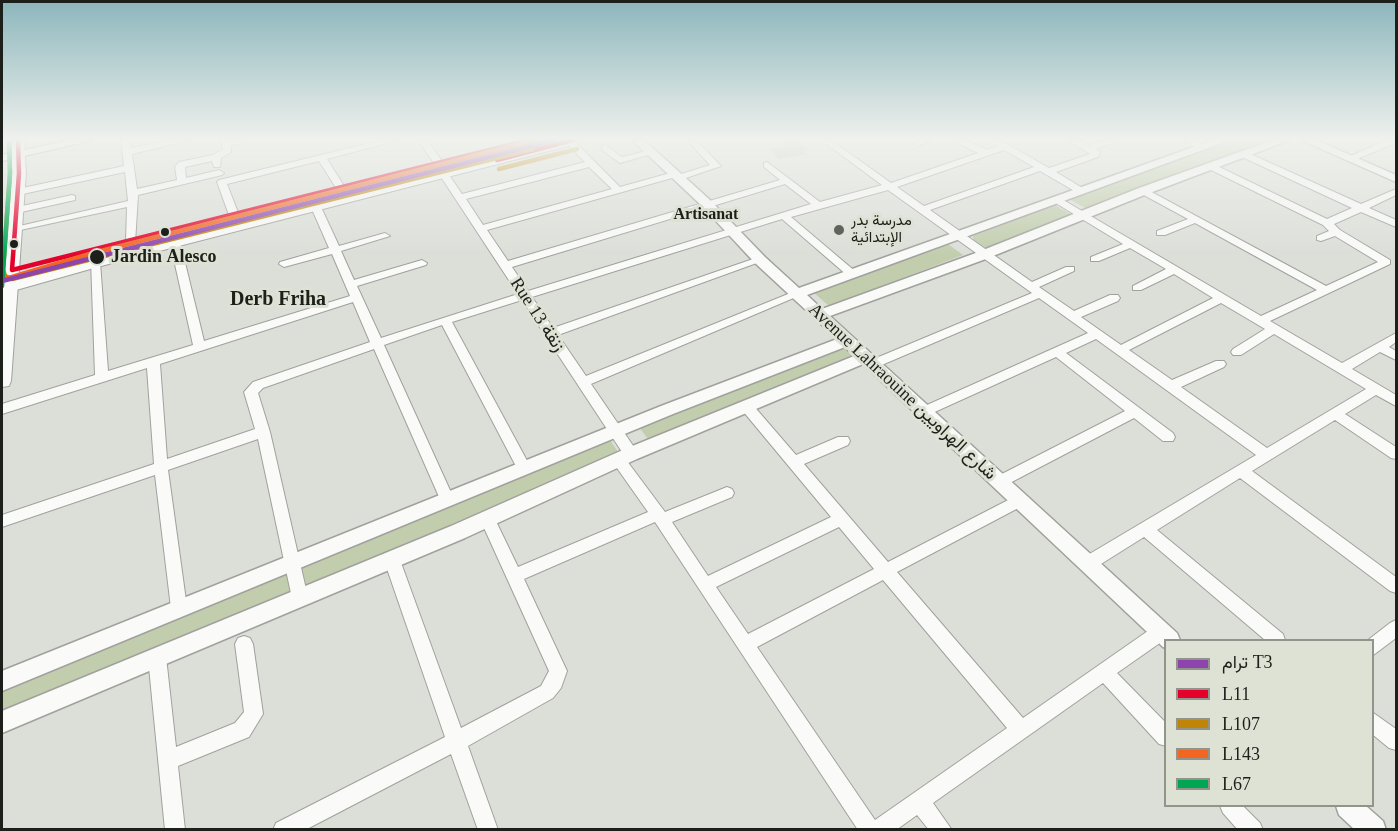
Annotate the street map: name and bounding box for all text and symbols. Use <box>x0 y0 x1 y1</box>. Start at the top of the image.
district label: Artisanat <box>674 205 738 225</box>
place label: مدرسة بدر الإبتدائية <box>851 212 912 247</box>
marker: مدرسة بدر الإبتدائية <box>832 223 846 237</box>
unlabelled marker <box>159 226 171 238</box>
unlabelled marker <box>8 238 20 250</box>
place label: Jardin Alesco <box>111 246 216 268</box>
marker: Jardin Alesco <box>88 248 106 266</box>
street label: Rue 13 زنقة <box>505 274 569 356</box>
district label: Derb Friha <box>230 288 326 312</box>
street label: Avenue Lahraouine شارع الهراويين <box>804 299 1000 485</box>
legend <box>1164 639 1374 807</box>
text: ترام T3 <box>1222 652 1273 672</box>
text: L11 <box>1222 684 1250 704</box>
text: L107 <box>1222 714 1260 734</box>
text: L143 <box>1222 744 1260 764</box>
text: L67 <box>1222 774 1251 794</box>

